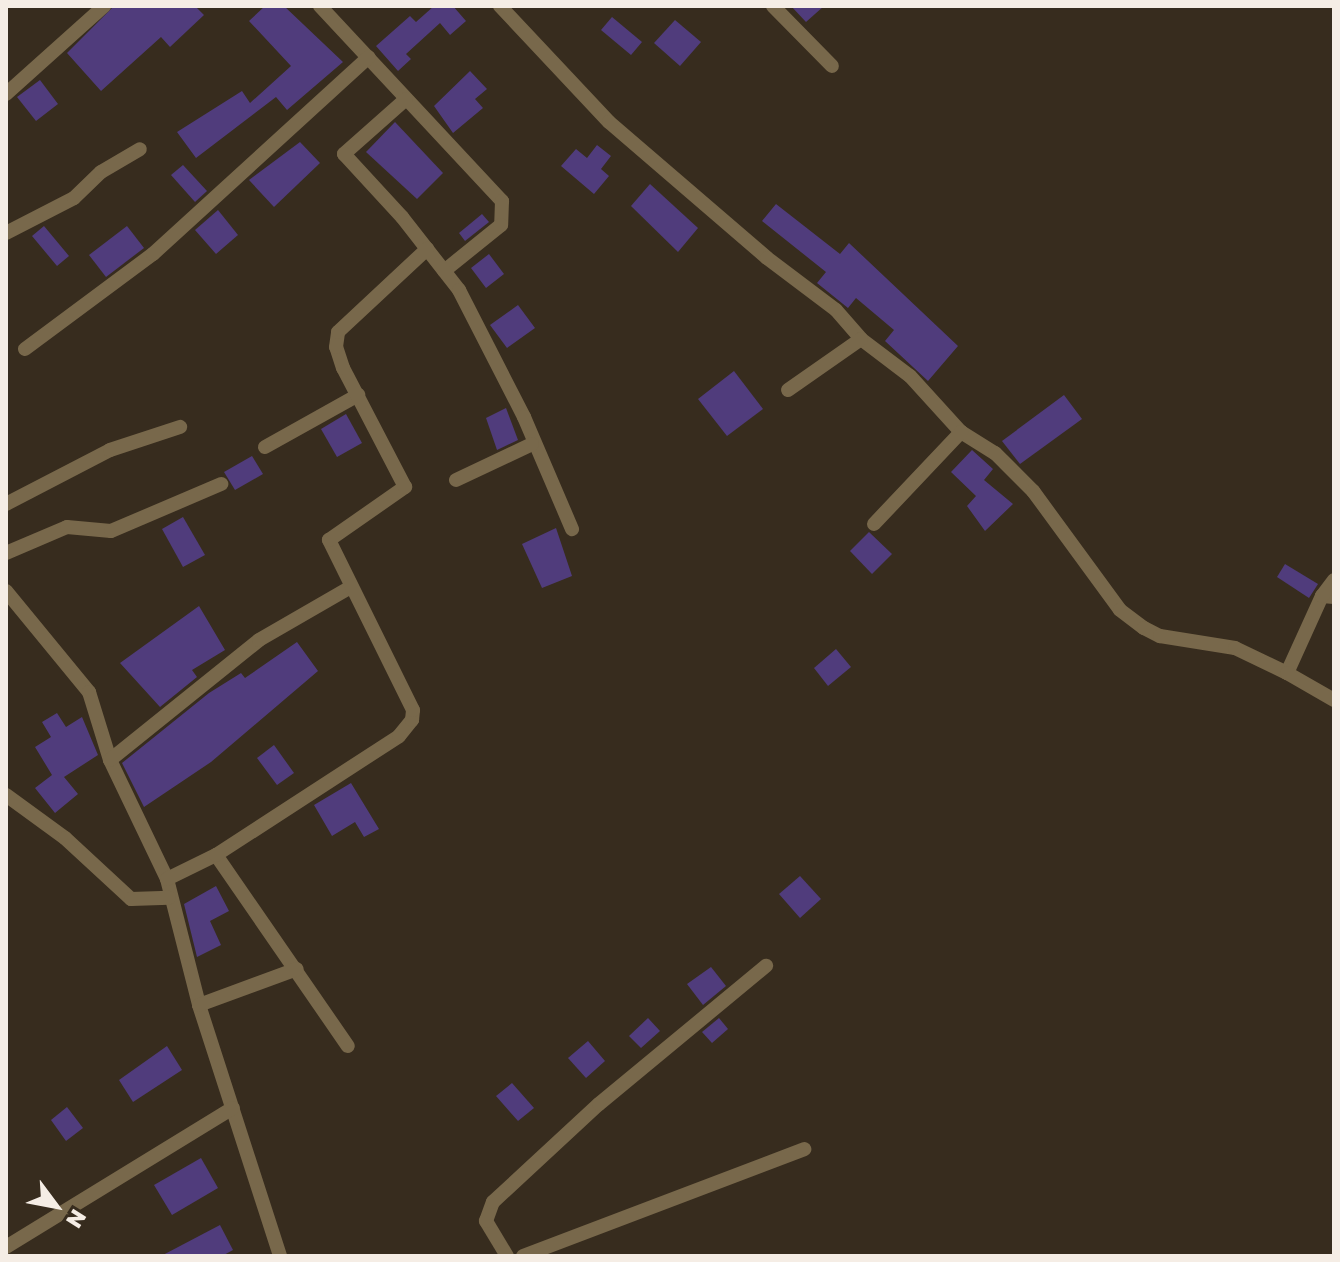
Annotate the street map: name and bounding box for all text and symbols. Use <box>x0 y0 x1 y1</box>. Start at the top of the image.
north arrow <box>16 1166 96 1246</box>
text: N <box>61 1205 93 1233</box>

